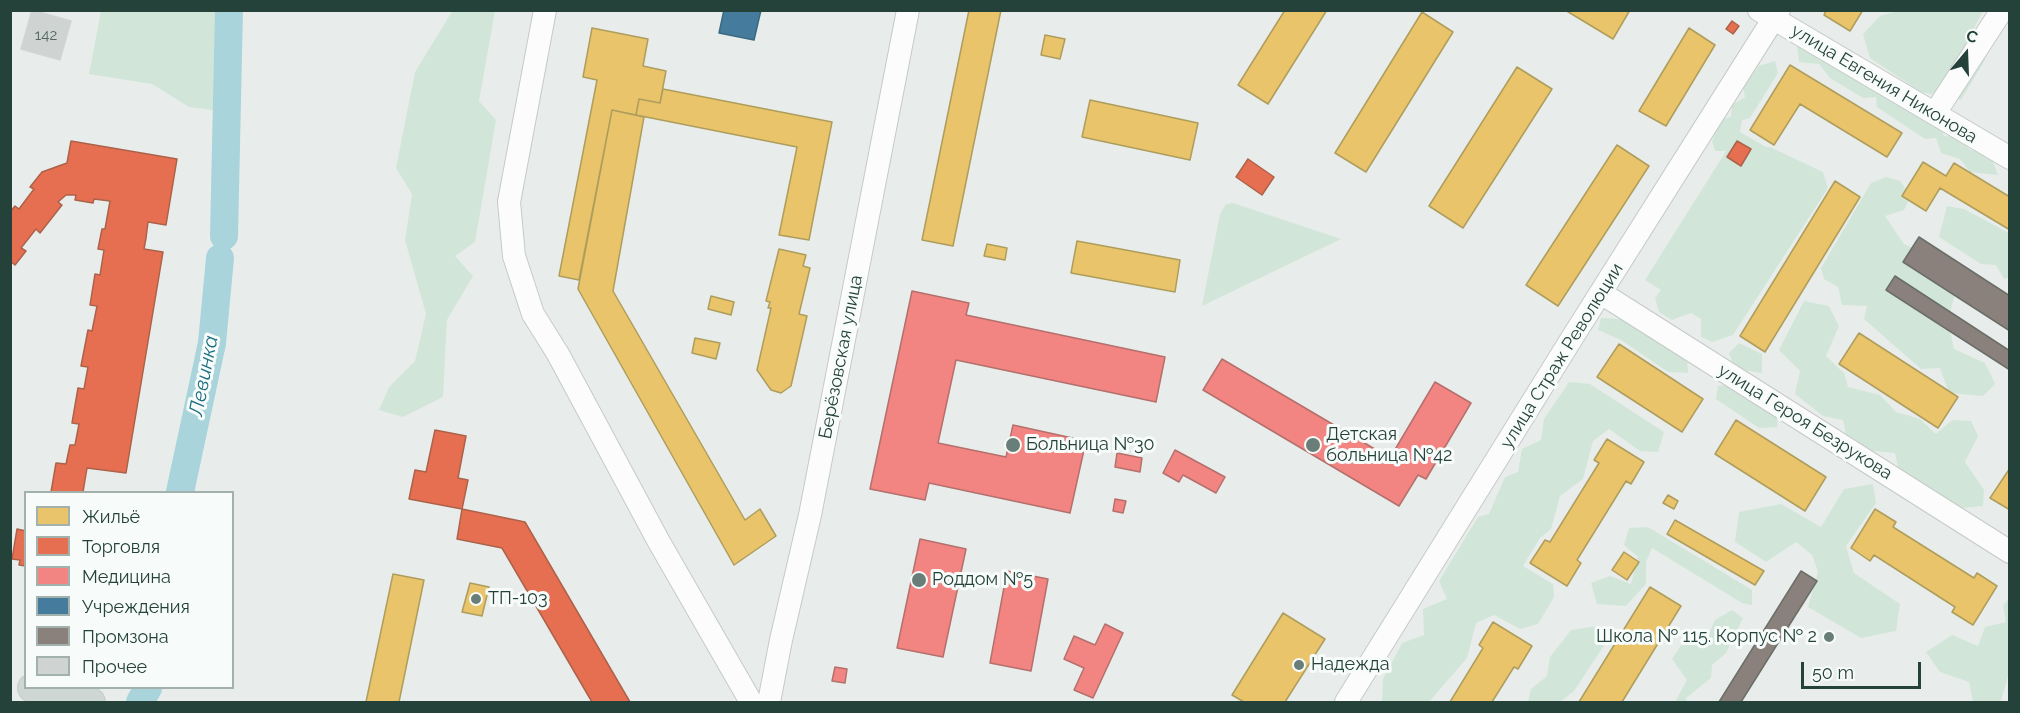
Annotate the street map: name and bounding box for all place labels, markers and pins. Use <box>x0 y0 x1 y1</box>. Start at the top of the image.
place label: Детская больница №42 <box>1326 424 1452 466</box>
place label: Больница №30 <box>1026 434 1155 456</box>
marker: Больница №30 <box>1004 436 1022 454</box>
marker: Детская больница №42 <box>1304 436 1322 454</box>
place label: Роддом №5 <box>932 569 1033 591</box>
marker: Роддом №5 <box>910 571 928 589</box>
place label: ТП-103 <box>488 588 548 610</box>
marker: ТП-103 <box>469 592 483 606</box>
place label: Школа № 115. Корпус № 2 <box>1596 626 1817 648</box>
marker: Школа № 115. Корпус № 2 <box>1822 630 1836 644</box>
place label: Надежда <box>1311 654 1389 676</box>
marker: Надежда <box>1292 658 1306 672</box>

